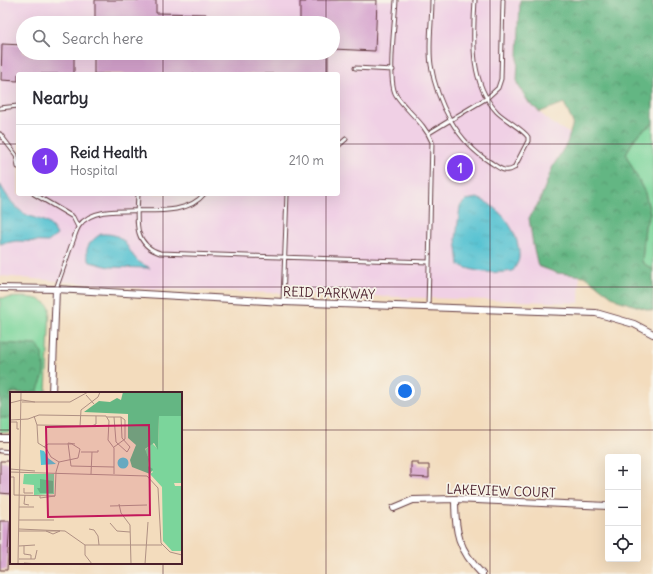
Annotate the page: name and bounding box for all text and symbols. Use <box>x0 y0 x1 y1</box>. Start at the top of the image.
search box <box>16 16 340 60</box>
icon: search <box>30 27 52 49</box>
text: Search here <box>62 29 143 48</box>
text: Nearby <box>32 87 88 109</box>
text: Reid Health <box>70 143 147 162</box>
text: 1 <box>42 152 48 169</box>
text: 210 m <box>289 152 324 169</box>
pin: 1 <box>447 153 473 183</box>
text: Hospital <box>70 162 118 179</box>
street label: REID PARKWAY <box>282 283 376 303</box>
your location <box>395 381 415 401</box>
inset map <box>10 392 182 564</box>
map controls <box>605 454 641 562</box>
button: + <box>605 454 641 490</box>
street label: LAKEVIEW COURT <box>446 481 556 501</box>
button: − <box>605 490 641 526</box>
button: locate <box>605 526 641 562</box>

